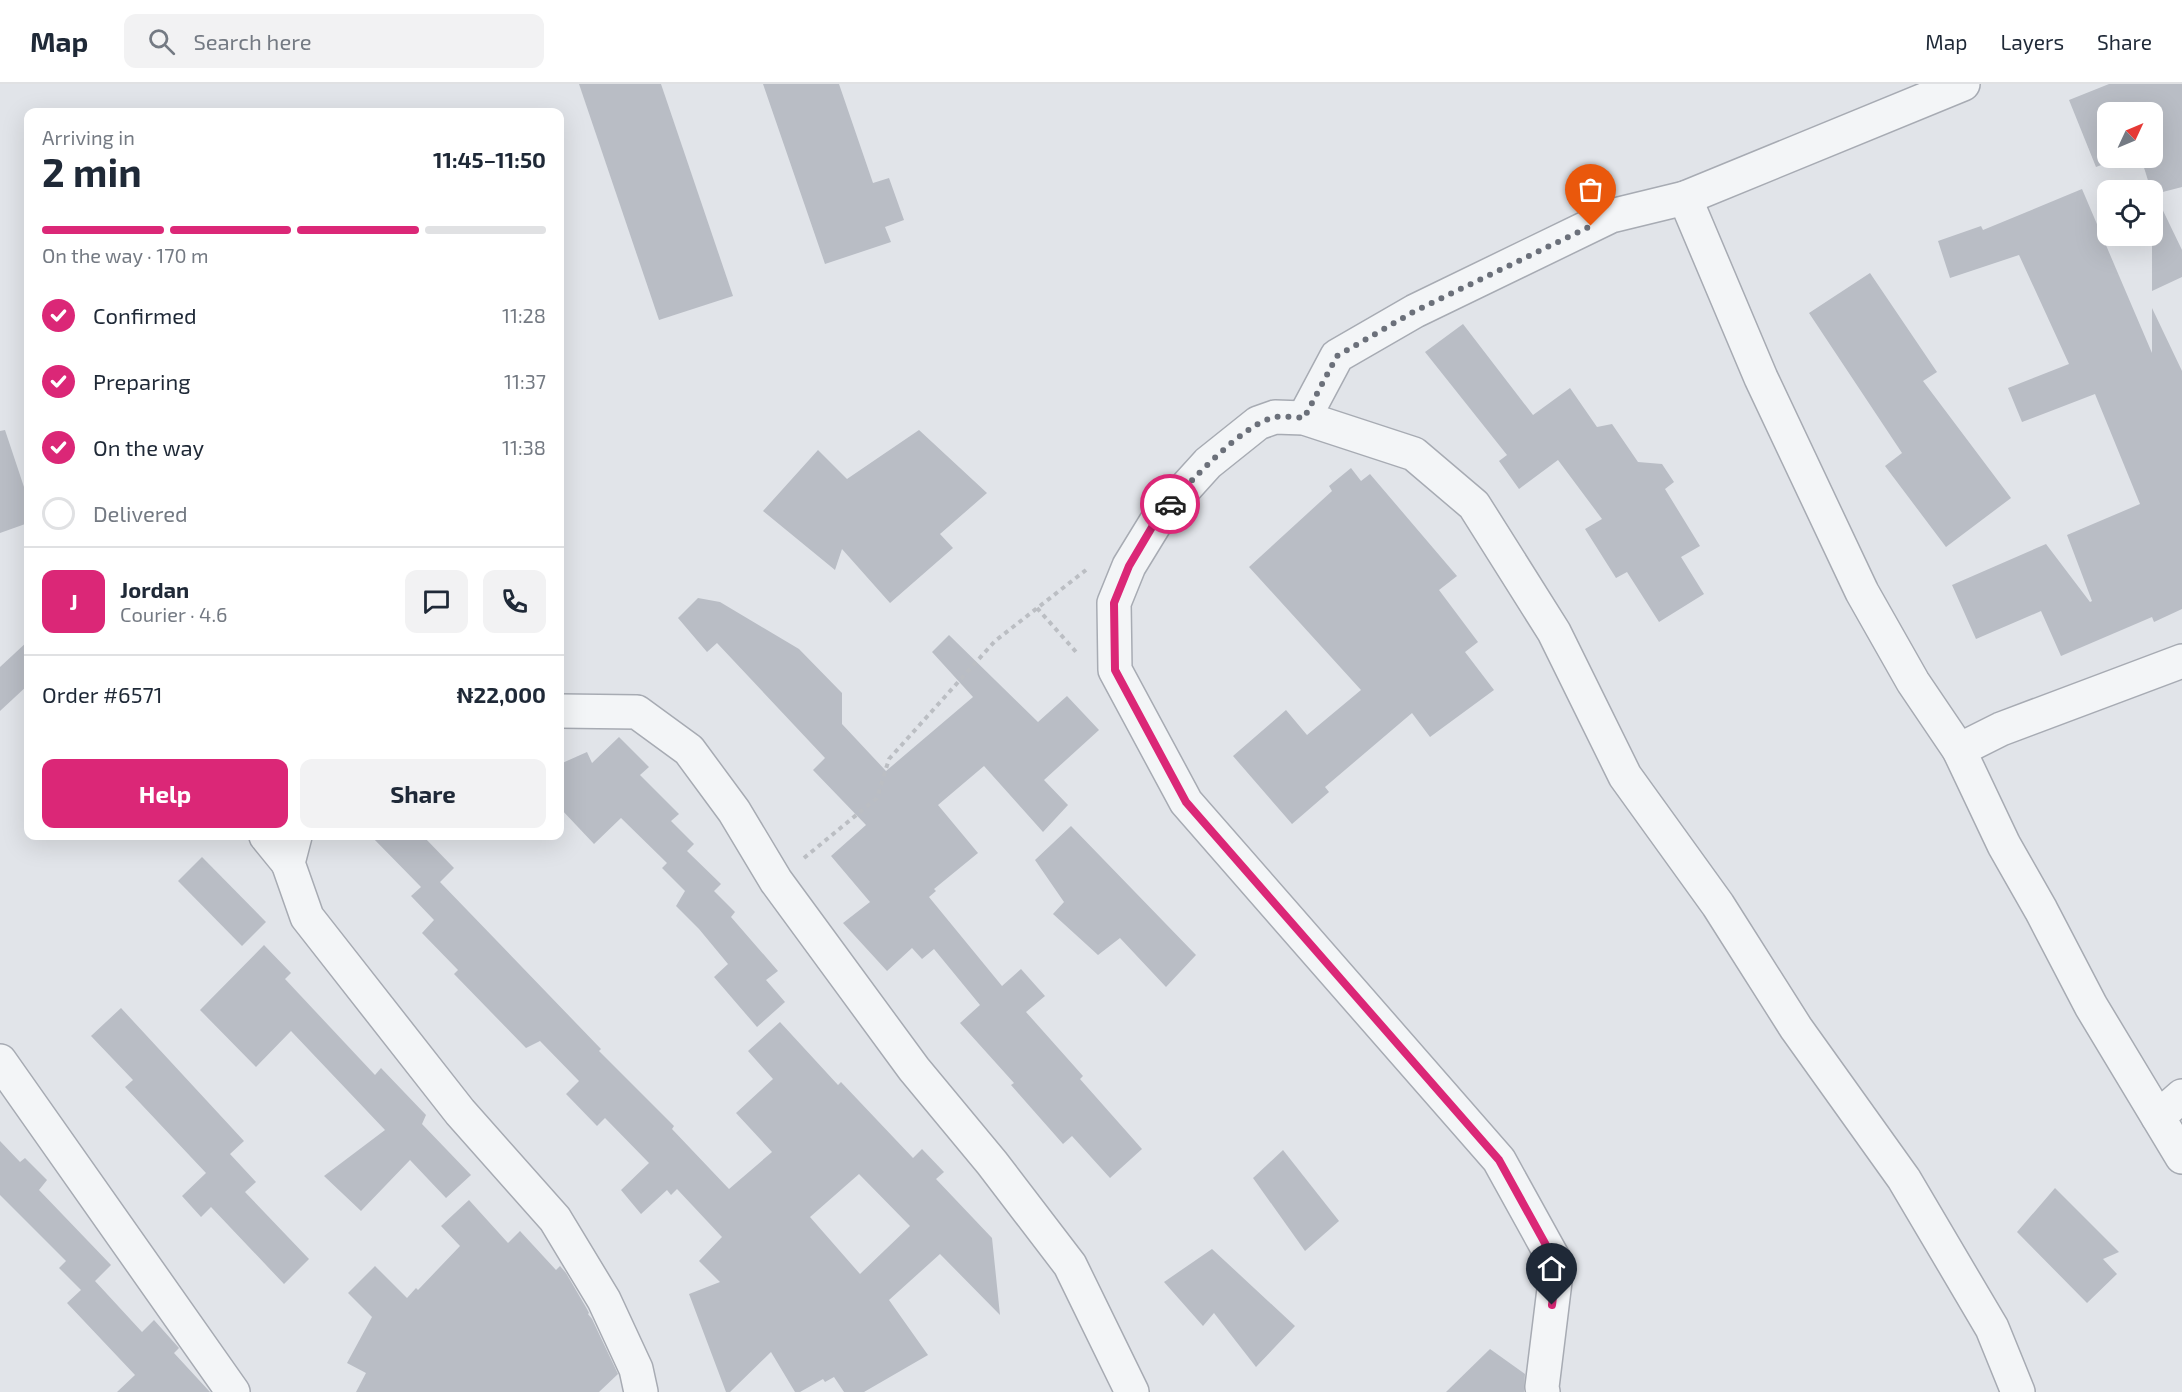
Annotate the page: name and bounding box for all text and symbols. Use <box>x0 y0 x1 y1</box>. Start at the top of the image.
search box <box>124 14 544 68</box>
text: Map <box>30 24 88 58</box>
icon: search <box>145 25 178 58</box>
text: Search here <box>193 28 312 54</box>
text: Map <box>1925 29 1967 54</box>
text: Layers <box>2000 29 2064 54</box>
text: Share <box>2097 29 2152 54</box>
north arrow <box>2097 102 2163 168</box>
map controls <box>2097 102 2163 246</box>
text: Arriving in <box>42 125 135 149</box>
text: 11:45–11:50 <box>433 146 546 172</box>
text: 2 min <box>42 148 142 195</box>
pin <box>1565 164 1616 226</box>
icon: bag <box>1574 173 1607 206</box>
button: locate <box>2097 180 2163 246</box>
text: On the way · 170 m <box>42 243 209 267</box>
icon: check <box>42 299 75 332</box>
text: Confirmed <box>93 302 197 328</box>
text: 11:28 <box>502 303 546 327</box>
icon: check <box>42 365 75 398</box>
text: Preparing <box>93 368 191 394</box>
text: 11:37 <box>504 369 546 393</box>
icon: check <box>42 431 75 464</box>
text: On the way <box>93 434 204 460</box>
text: 11:38 <box>502 435 546 459</box>
courier <box>1140 474 1200 534</box>
icon: car <box>1154 488 1187 521</box>
text: Delivered <box>93 500 188 526</box>
button: chat <box>405 570 468 633</box>
button: phone <box>483 570 546 633</box>
text: Jordan <box>120 576 189 602</box>
text: J <box>69 588 78 614</box>
text: Courier · 4.6 <box>120 602 227 626</box>
text: Order #6571 <box>42 681 162 707</box>
text: ₦22,000 <box>456 681 546 707</box>
button: Help <box>42 759 288 828</box>
button: Share <box>300 759 546 828</box>
pin <box>1526 1243 1577 1305</box>
icon: home <box>1535 1252 1568 1285</box>

